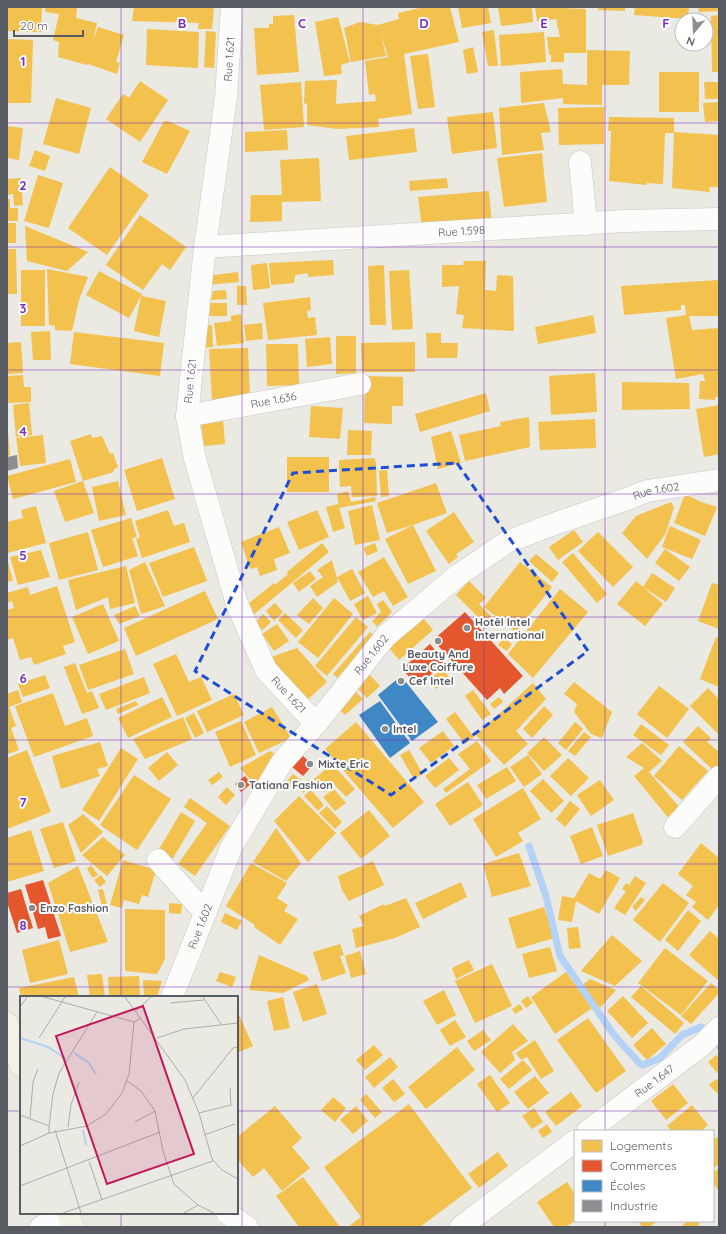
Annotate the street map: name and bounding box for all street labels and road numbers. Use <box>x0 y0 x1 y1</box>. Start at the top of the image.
street label: Rue 1.621 <box>220 36 238 82</box>
street label: Rue 1.598 <box>438 223 485 240</box>
street label: Rue 1.621 <box>181 358 199 404</box>
street label: Rue 1.636 <box>249 389 298 411</box>
street label: Rue 1.602 <box>631 479 680 503</box>
street label: Rue 1.602 <box>351 632 391 677</box>
street label: Rue 1.621 <box>268 673 309 716</box>
street label: Rue 1.602 <box>185 902 215 951</box>
street label: Rue 1.647 <box>632 1061 677 1100</box>

